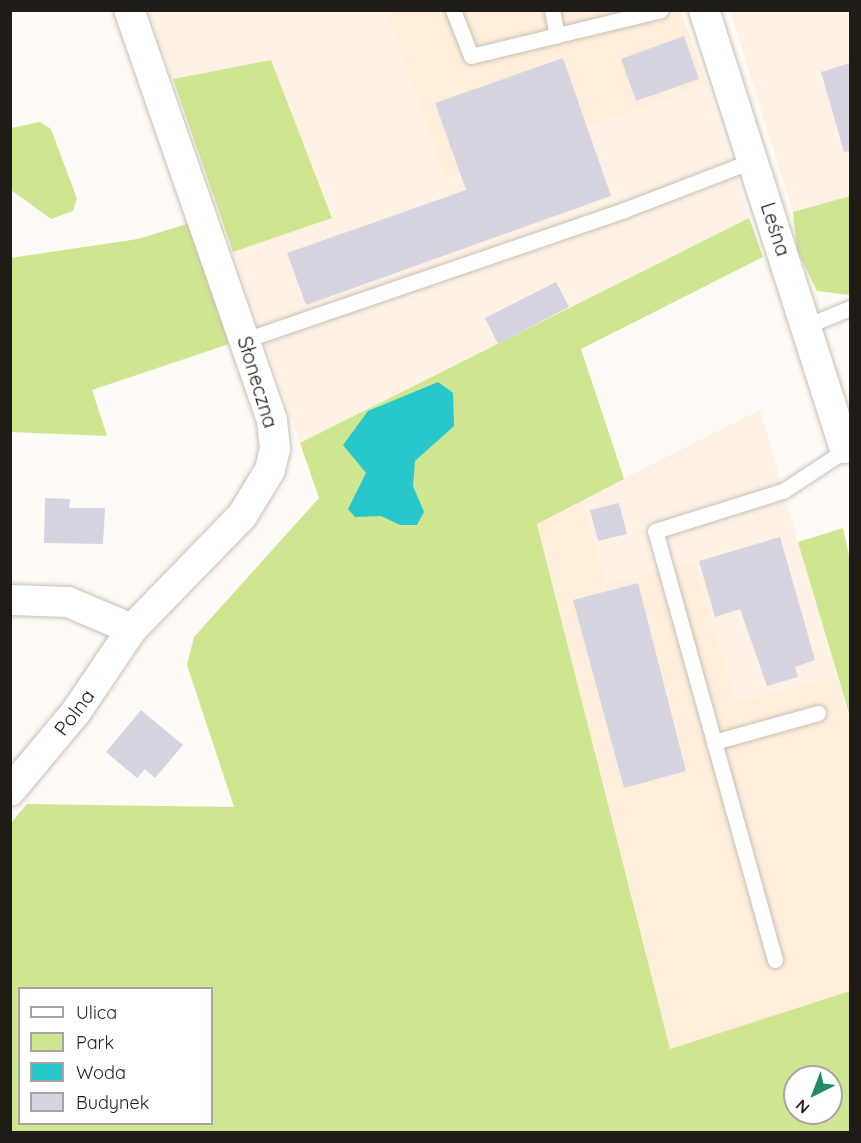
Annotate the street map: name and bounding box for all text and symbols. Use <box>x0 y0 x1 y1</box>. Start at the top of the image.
street label: Leśna <box>756 199 796 259</box>
street label: Słoneczna <box>233 333 283 431</box>
street label: Polna <box>49 684 99 740</box>
legend <box>18 987 213 1125</box>
text: Ulica <box>76 1001 117 1024</box>
text: Park <box>76 1031 114 1054</box>
text: Woda <box>76 1061 126 1084</box>
north arrow <box>783 1065 843 1125</box>
text: Budynek <box>76 1091 149 1114</box>
text: N <box>791 1096 813 1118</box>

